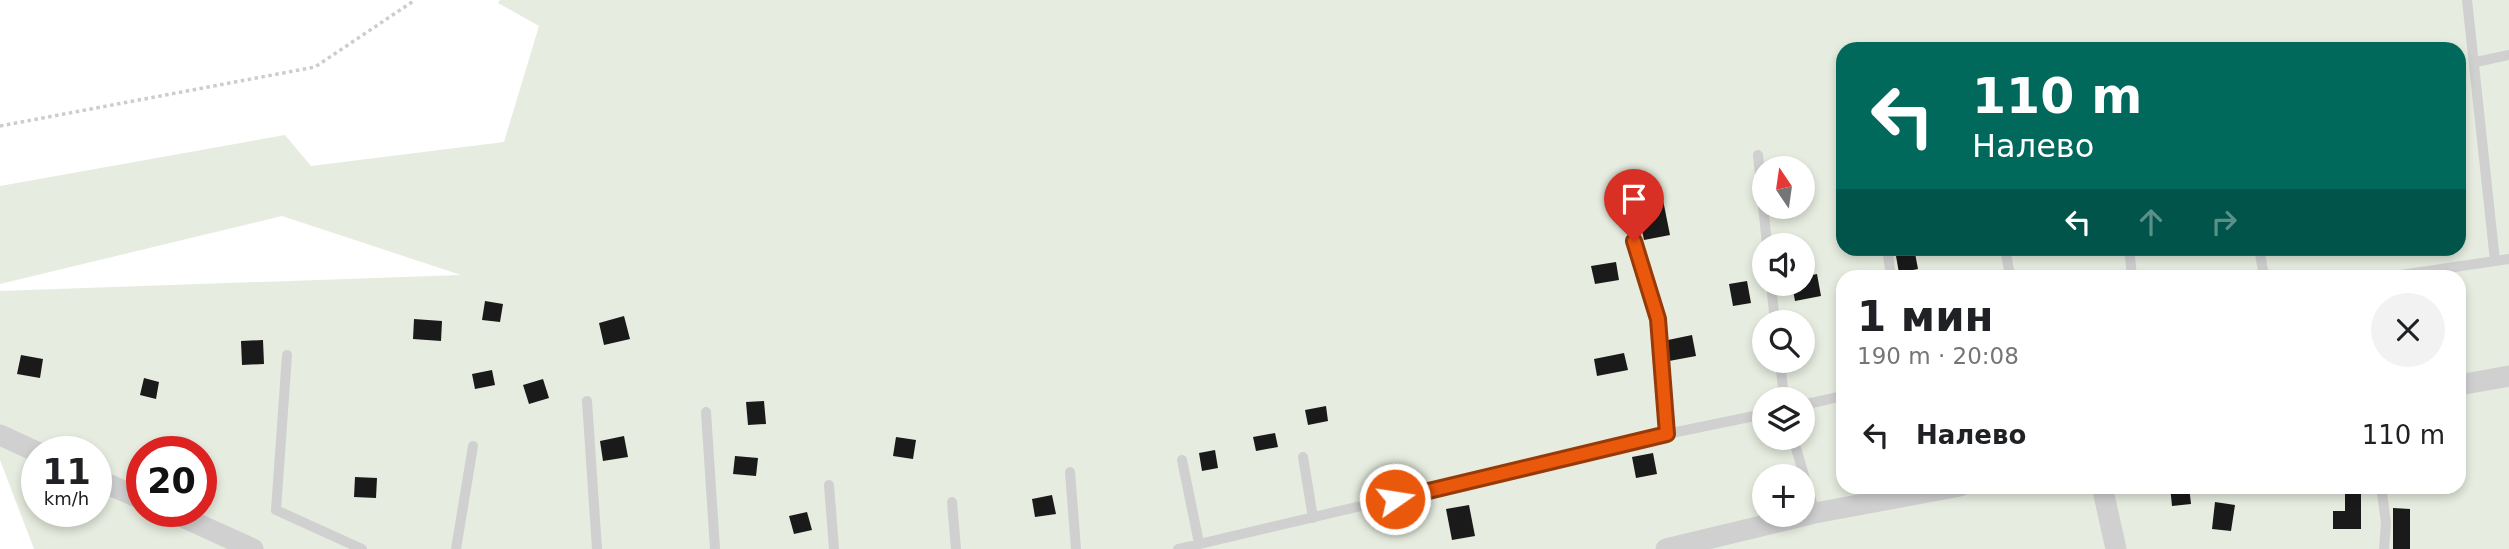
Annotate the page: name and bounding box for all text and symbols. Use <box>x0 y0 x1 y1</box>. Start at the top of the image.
text: 110 m <box>1972 68 2142 125</box>
icon: left <box>1857 70 1948 161</box>
text: Налево <box>1972 127 2094 165</box>
north arrow <box>1752 156 1815 219</box>
map controls <box>1752 156 1815 527</box>
pin <box>1604 169 1664 241</box>
icon: arrive <box>1615 180 1653 218</box>
icon: left <box>2059 203 2097 241</box>
icon: ahead <box>2132 203 2170 241</box>
icon: right <box>2205 203 2243 241</box>
button: sound <box>1752 233 1815 296</box>
text: 1 мин <box>1857 292 1994 341</box>
button: close <box>2371 293 2445 367</box>
button: search <box>1752 310 1815 373</box>
text: 190 m · 20:08 <box>1857 343 2019 369</box>
button: layers <box>1752 387 1815 450</box>
icon: left <box>1857 416 1895 454</box>
text: Налево <box>1916 420 2026 450</box>
text: 110 m <box>2362 420 2445 450</box>
speed limit sign: 20 <box>126 436 217 527</box>
text: 11 <box>42 452 91 492</box>
position arrow <box>1358 462 1432 536</box>
button: + <box>1752 464 1815 527</box>
text: km/h <box>44 488 89 509</box>

